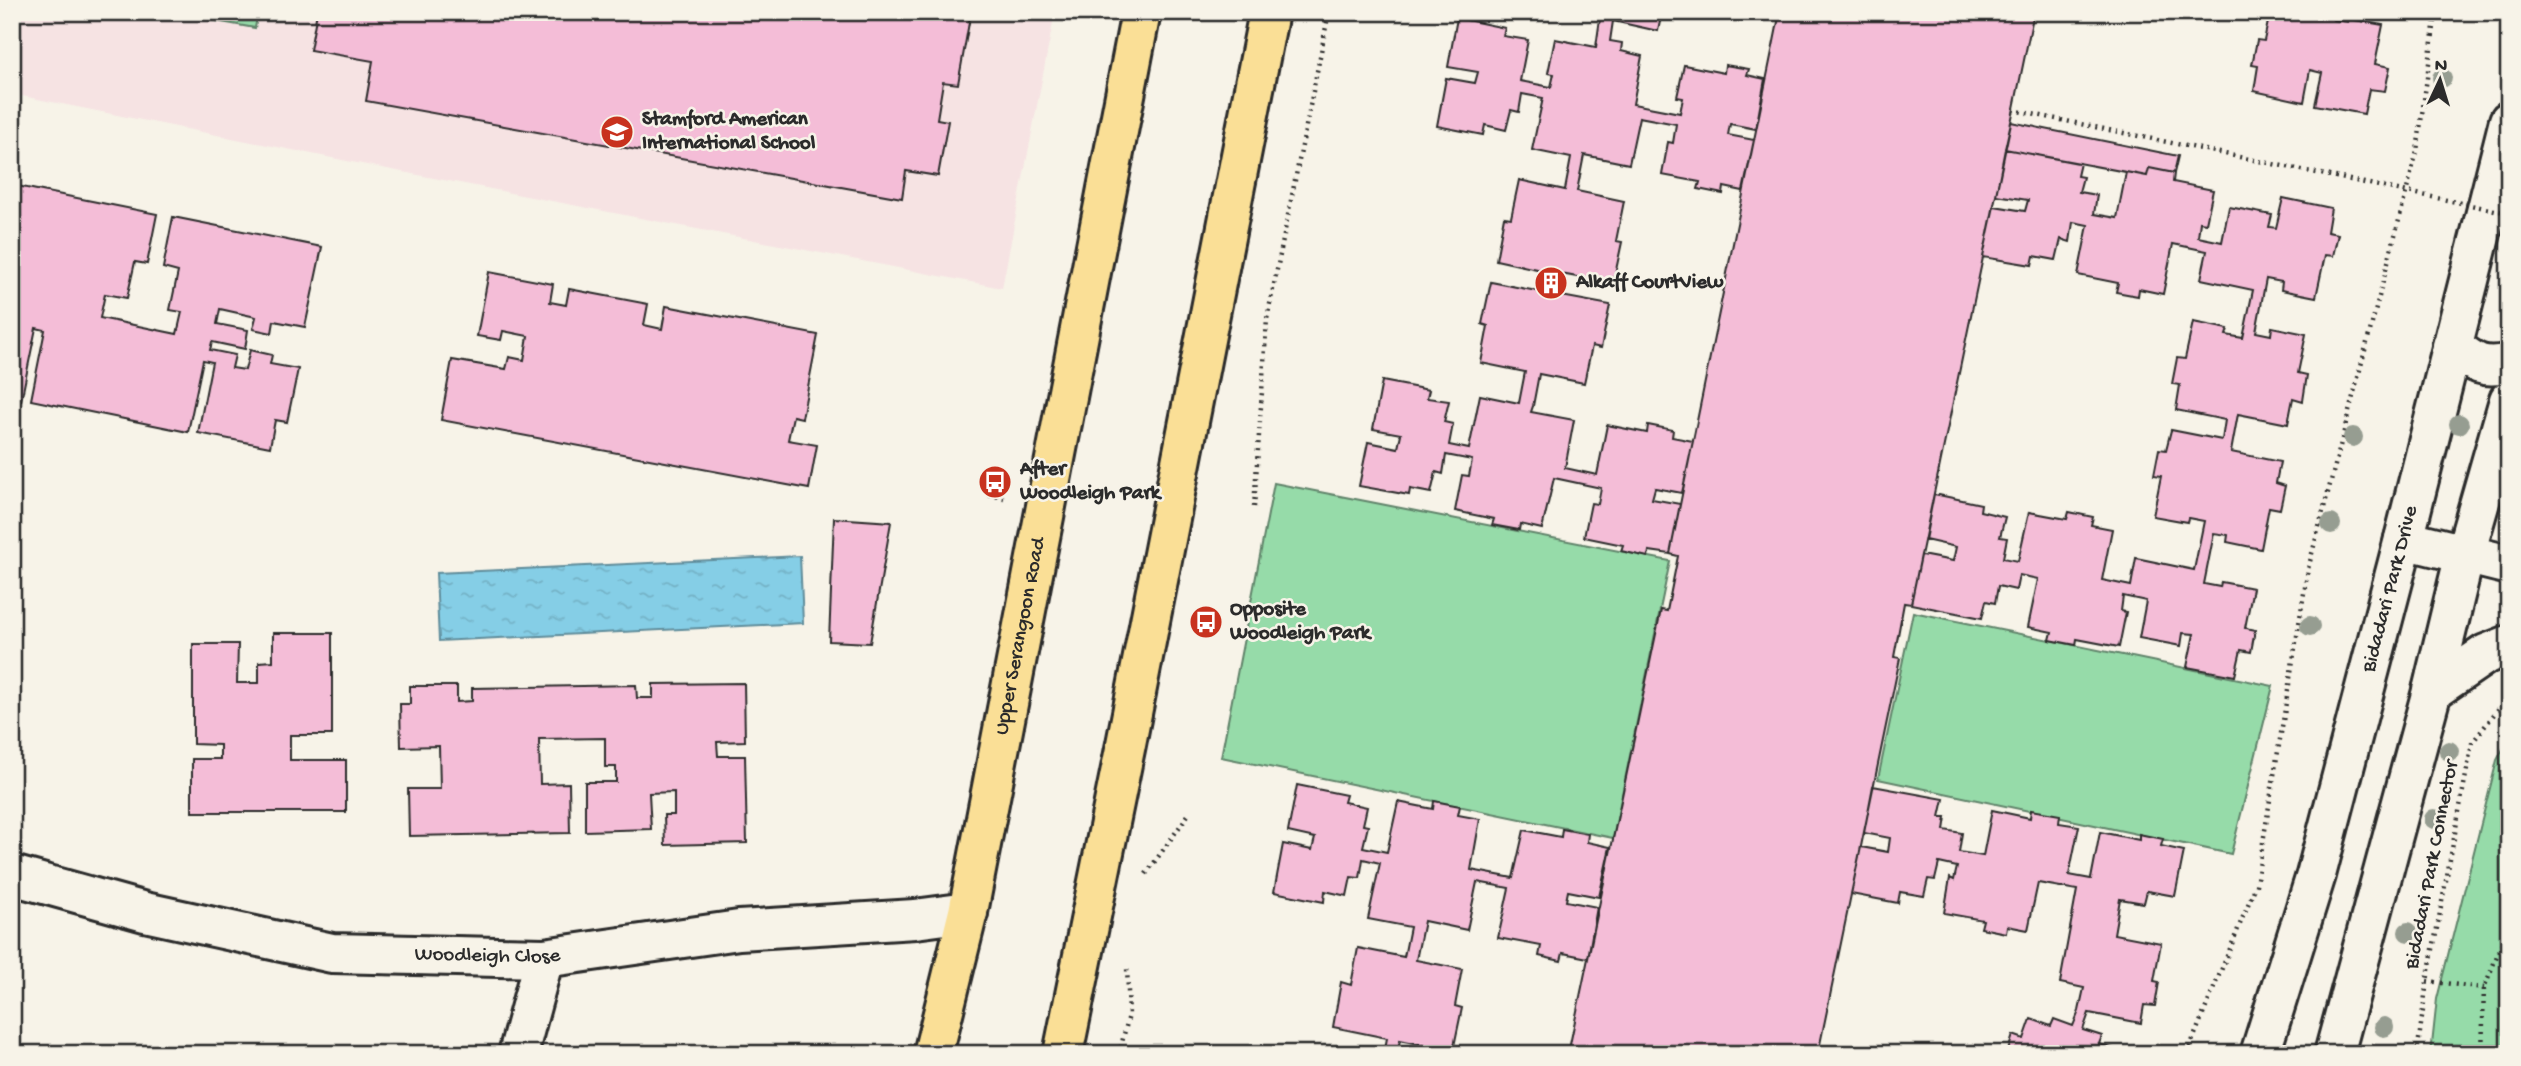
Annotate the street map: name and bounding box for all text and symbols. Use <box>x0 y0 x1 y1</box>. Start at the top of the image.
north arrow <box>2406 46 2476 116</box>
text: N <box>2434 55 2448 78</box>
place label: Stamford American International School <box>642 108 816 157</box>
school or university icon: Stamford American International School <box>598 113 636 151</box>
building icon: Alkaff CourtView <box>1532 264 1570 302</box>
place label: Alkaff CourtView <box>1575 271 1724 296</box>
place label: After Woodleigh Park <box>1019 458 1163 507</box>
bus stop icon: After Woodleigh Park <box>976 463 1014 501</box>
street label: Bidadari Park Drive <box>2357 502 2425 676</box>
street label: Upper Serangoon Road <box>990 534 1053 737</box>
place label: Opposite Woodleigh Park <box>1229 598 1373 647</box>
bus stop icon: Opposite Woodleigh Park <box>1187 603 1225 641</box>
street label: Bidadari Park Connector <box>2400 757 2466 973</box>
street label: Woodleigh Close <box>414 942 563 971</box>

